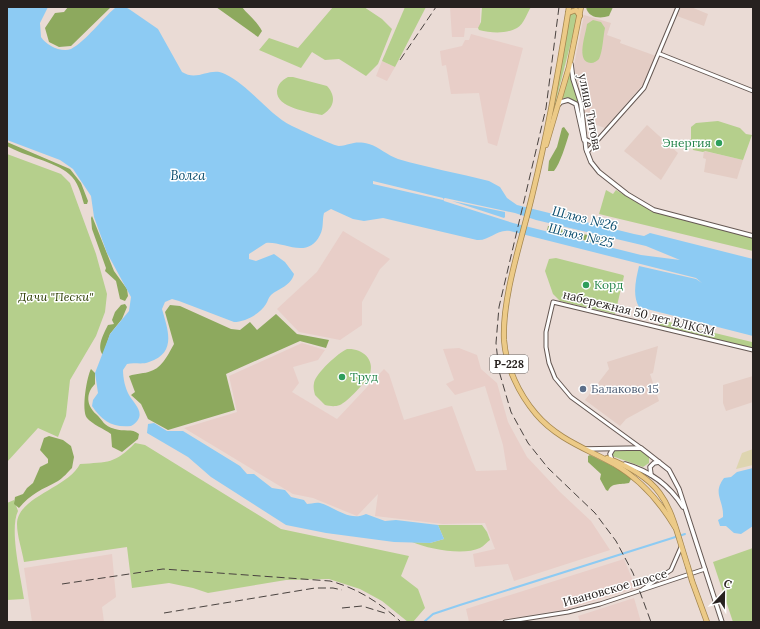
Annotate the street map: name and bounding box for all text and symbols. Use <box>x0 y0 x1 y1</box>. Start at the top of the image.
street label: улица Титова <box>576 72 605 152</box>
place label: Энергия <box>662 135 711 150</box>
marker: Энергия <box>714 138 724 148</box>
water label: Волга <box>171 167 206 184</box>
water label: Шлюз №26 <box>550 202 620 235</box>
water label: Шлюз №25 <box>546 219 615 252</box>
place label: Корд <box>594 277 623 292</box>
marker: Корд <box>581 280 591 290</box>
street label: набережная 50 лет ВЛКСМ <box>562 286 717 339</box>
park label: Дачи "Пески" <box>18 289 93 304</box>
road number: Р-228 <box>490 355 528 373</box>
place label: Труд <box>350 369 378 384</box>
marker: Труд <box>337 372 347 382</box>
place label: Балаково 15 <box>591 381 659 396</box>
marker: Балаково 15 <box>578 384 588 394</box>
street label: Ивановское шоссе <box>561 565 669 610</box>
north arrow <box>704 573 744 613</box>
text: С <box>722 576 734 592</box>

